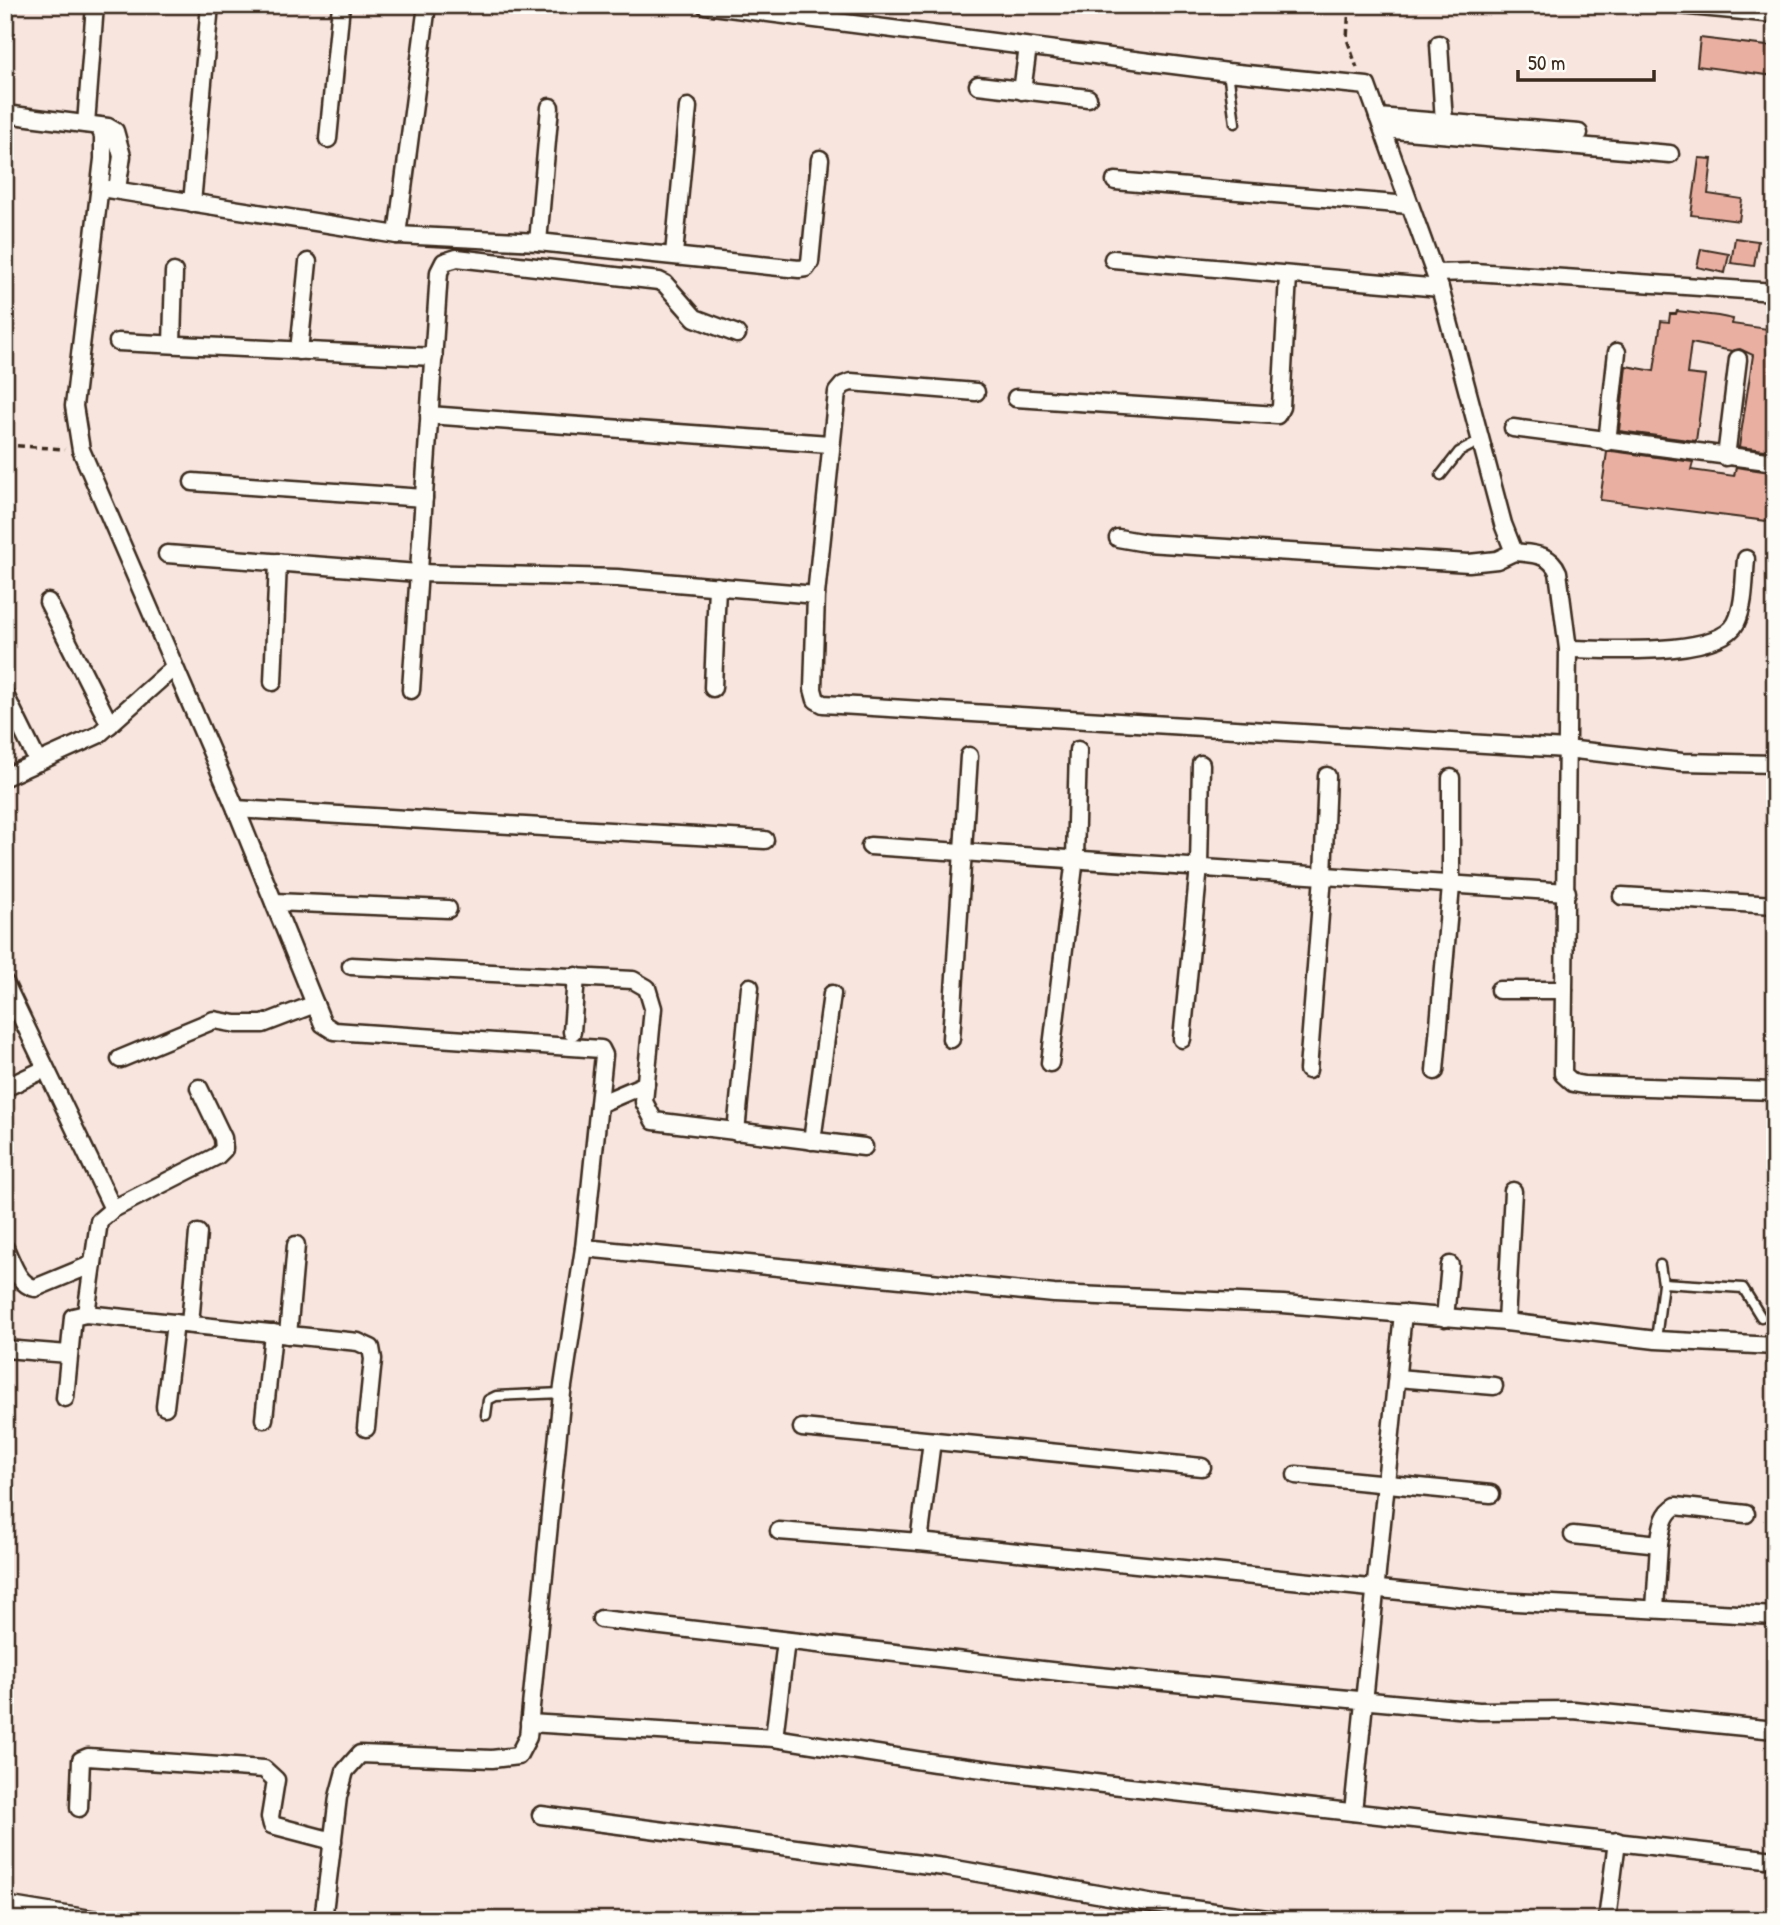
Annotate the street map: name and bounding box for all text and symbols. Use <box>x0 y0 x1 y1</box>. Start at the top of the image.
scale bar <box>1518 38 1654 82</box>
text: 50 m <box>1528 48 1565 77</box>

